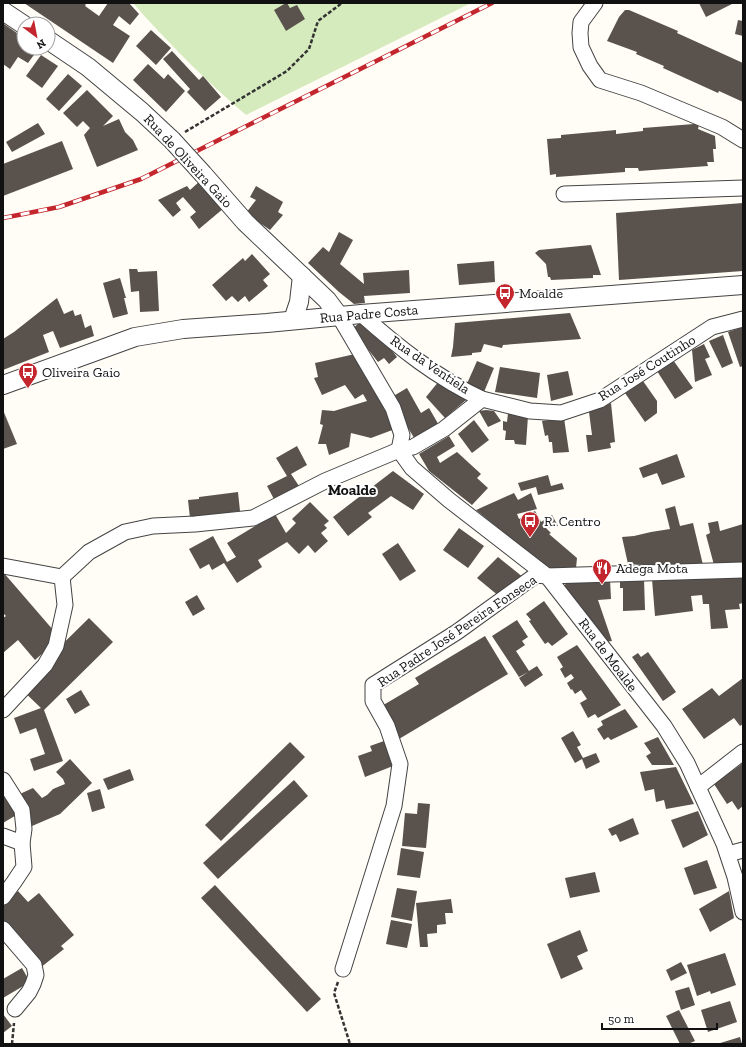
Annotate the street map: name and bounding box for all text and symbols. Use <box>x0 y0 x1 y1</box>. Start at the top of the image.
north arrow <box>16 16 56 56</box>
text: N <box>34 36 48 52</box>
street label: Rua de Oliveira Gaio <box>140 111 236 211</box>
bus stop icon: Moalde <box>494 282 516 310</box>
place label: Moalde <box>519 285 563 302</box>
street label: Rua Padre Costa <box>319 301 419 327</box>
street label: Rua José Coutinho <box>595 331 699 405</box>
street label: Rua da Ventiela <box>387 332 473 398</box>
bus stop icon: Oliveira Gaio <box>17 361 39 389</box>
place label: Oliveira Gaio <box>42 364 120 381</box>
district label: Moalde <box>328 481 376 499</box>
bus stop icon: R. Centro <box>519 510 541 538</box>
place label: R. Centro <box>544 513 601 530</box>
restaurant icon: Adega Mota <box>591 557 613 585</box>
place label: Adega Mota <box>616 560 688 577</box>
street label: Rua Padre José Pereira Fonseca <box>374 571 540 691</box>
street label: Rua de Moalde <box>575 615 641 696</box>
scale bar <box>602 1005 717 1031</box>
text: 50 m <box>608 1012 635 1026</box>

